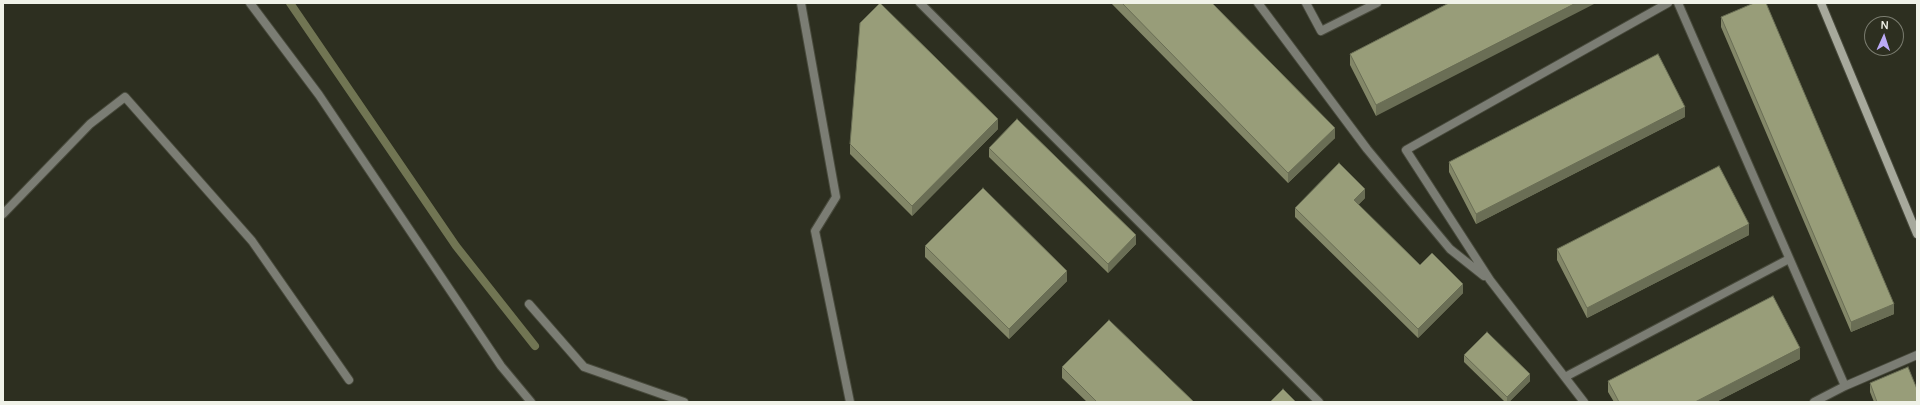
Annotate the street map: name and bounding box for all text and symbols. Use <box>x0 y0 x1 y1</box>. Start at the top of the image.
north arrow <box>1864 16 1904 56</box>
text: N <box>1880 17 1889 32</box>

